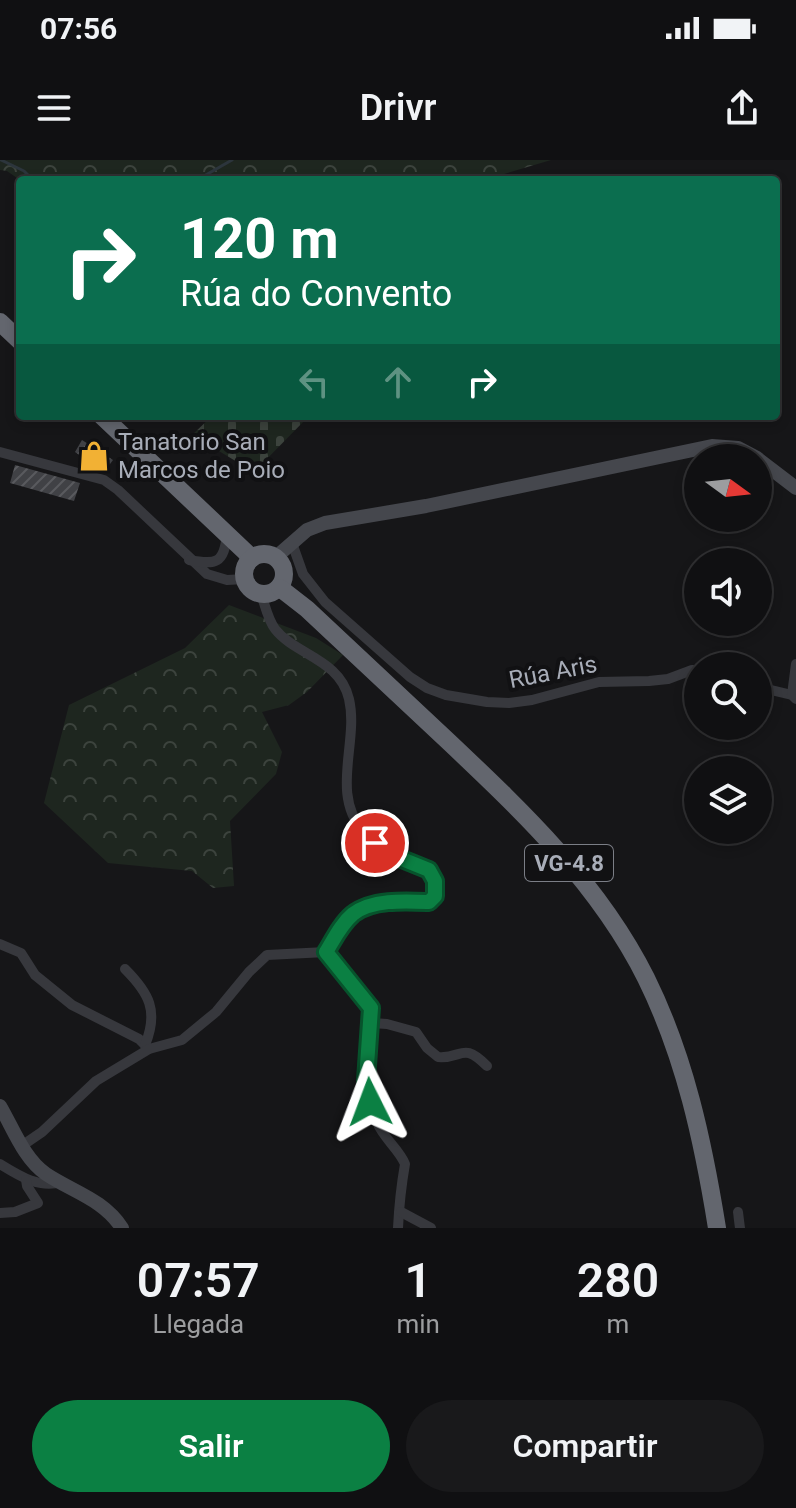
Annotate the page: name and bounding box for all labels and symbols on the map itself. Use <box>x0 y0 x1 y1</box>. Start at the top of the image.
place label: Tanatorio San Marcos de Poio <box>118 428 285 484</box>
shop icon: Tanatorio San Marcos de Poio <box>77 439 111 473</box>
north arrow <box>684 444 772 532</box>
street label: Rúa Aris <box>507 650 599 694</box>
pin <box>341 809 409 877</box>
road number: VG-4.8 <box>525 845 613 881</box>
position arrow <box>328 1060 412 1144</box>

